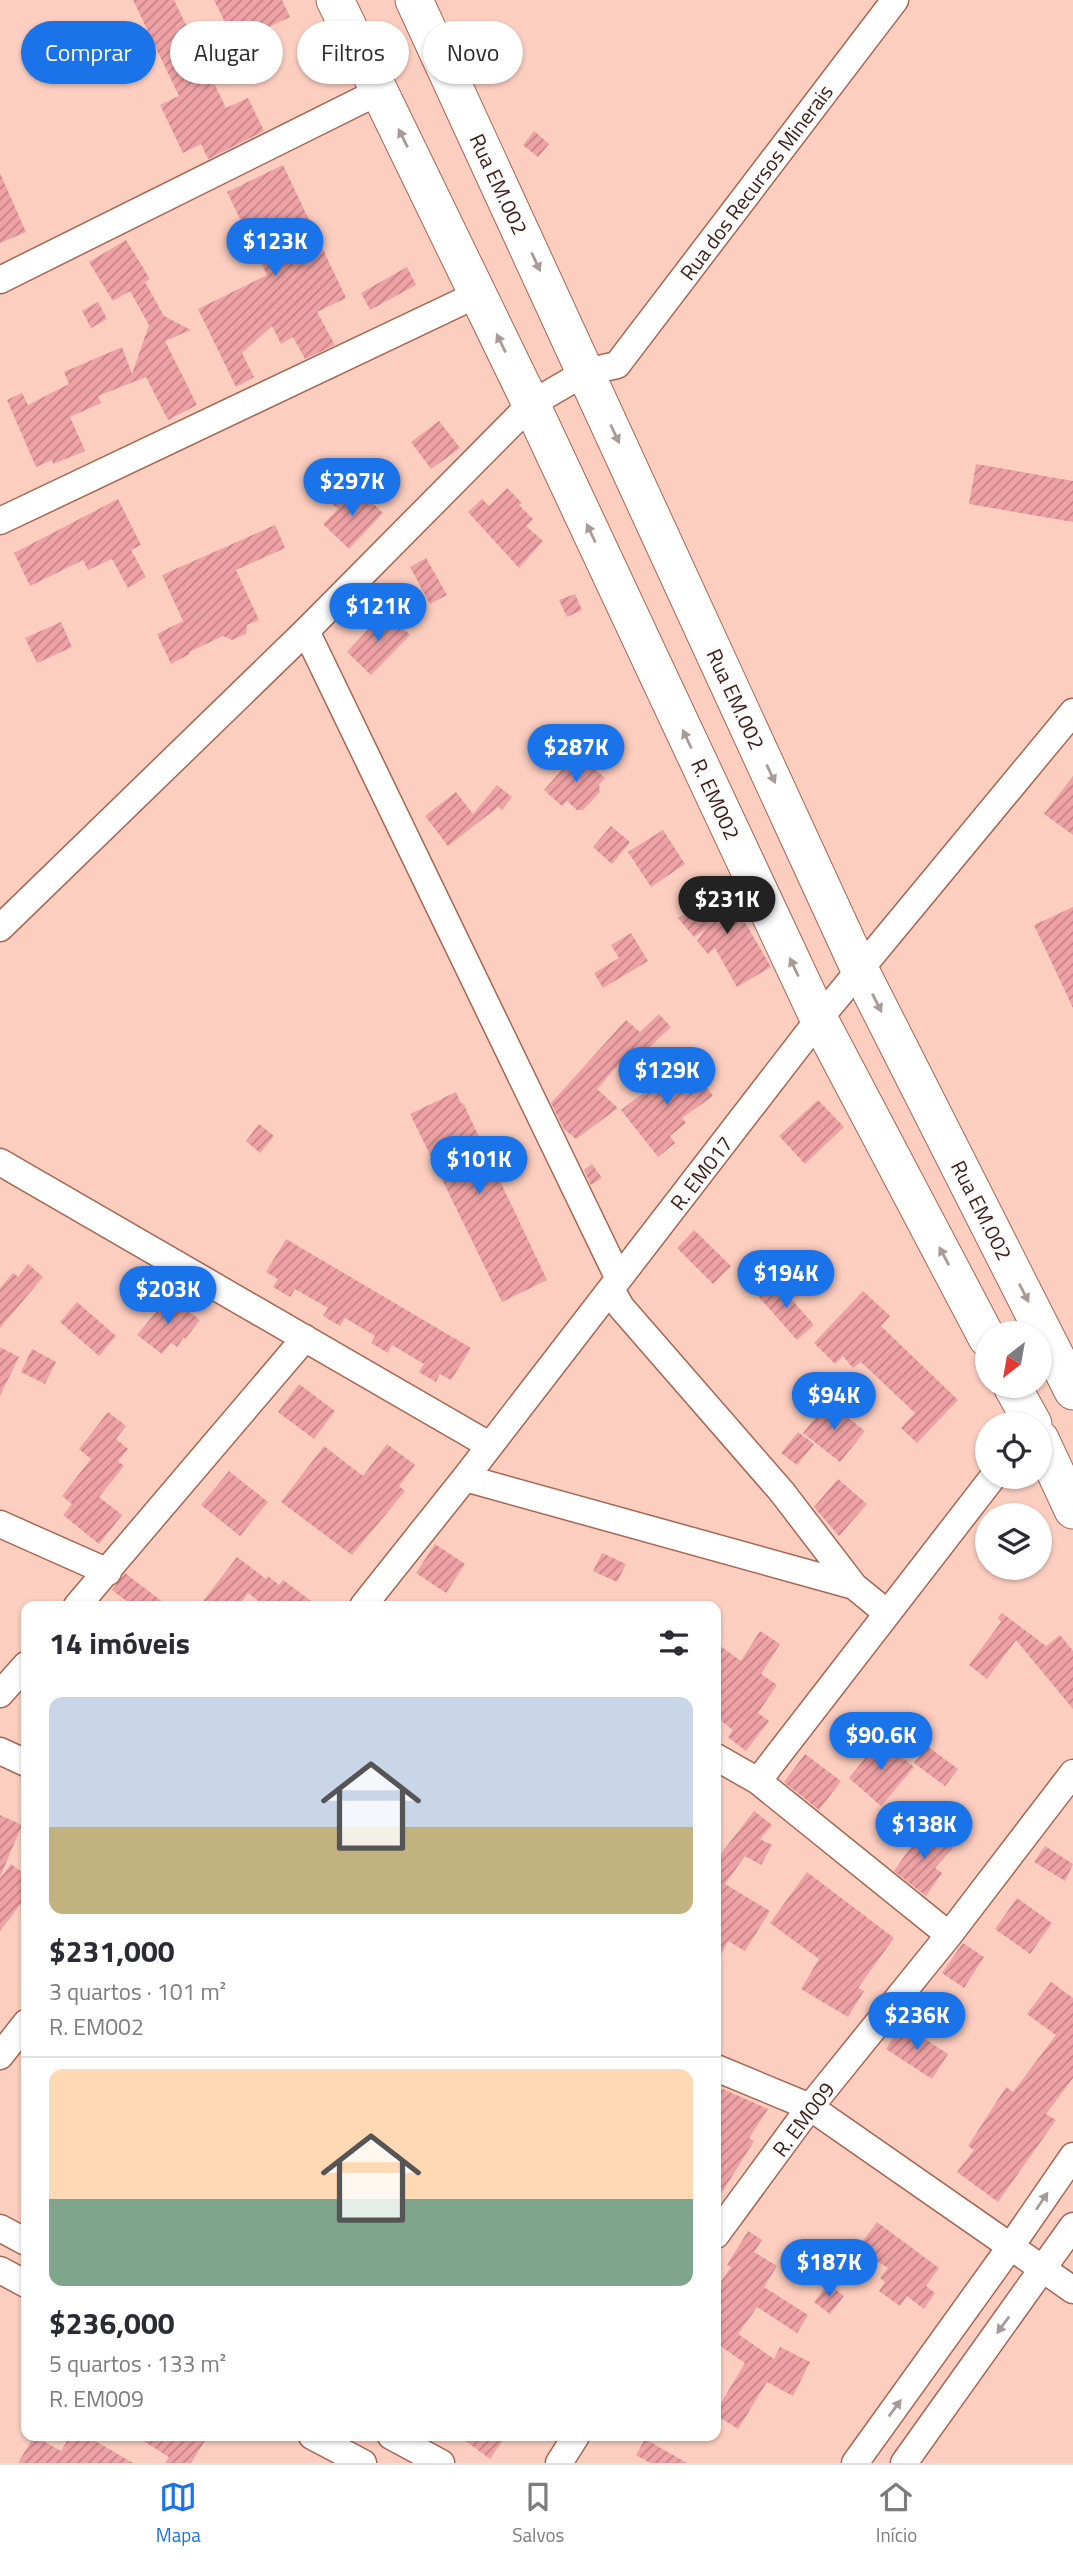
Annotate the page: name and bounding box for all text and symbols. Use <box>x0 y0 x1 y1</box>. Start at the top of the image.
chip: Comprar <box>21 21 156 84</box>
chip: Alugar <box>170 21 283 84</box>
chip: Filtros <box>297 21 409 84</box>
chip: Novo <box>423 21 523 84</box>
street label: Rua dos Recursos Minerais <box>672 77 840 287</box>
one-way arrow <box>397 128 408 148</box>
street label: Rua EM.002 <box>462 128 536 240</box>
pin: $123K <box>226 218 324 278</box>
text: $123K <box>242 223 308 258</box>
one-way arrow <box>530 252 541 272</box>
one-way arrow <box>496 333 507 353</box>
one-way arrow <box>609 424 621 444</box>
pin: $297K <box>303 458 401 518</box>
text: $297K <box>319 463 385 498</box>
one-way arrow <box>585 522 596 543</box>
pin: $121K <box>329 584 427 643</box>
text: $121K <box>345 588 411 623</box>
street label: Rua EM.002 <box>699 643 773 755</box>
pin: $287K <box>527 724 625 784</box>
one-way arrow <box>682 728 693 749</box>
text: $287K <box>543 729 609 764</box>
street label: R. EM002 <box>683 753 749 845</box>
one-way arrow <box>765 764 776 784</box>
pin: $231K <box>678 876 776 936</box>
text: $231K <box>694 881 760 916</box>
one-way arrow <box>789 957 800 977</box>
one-way arrow <box>871 993 882 1013</box>
pin: $129K <box>618 1048 716 1107</box>
text: $129K <box>634 1052 700 1087</box>
street label: R. EM017 <box>662 1129 740 1217</box>
pin: $101K <box>430 1136 528 1196</box>
text: $101K <box>446 1141 512 1176</box>
street label: Rua EM.002 <box>943 1155 1021 1265</box>
one-way arrow <box>938 1246 949 1266</box>
pin: $194K <box>737 1250 835 1310</box>
text: $194K <box>753 1255 819 1290</box>
pin: $203K <box>119 1266 217 1326</box>
text: $203K <box>135 1271 201 1306</box>
one-way arrow <box>1018 1283 1029 1303</box>
north arrow <box>975 1321 1052 1398</box>
map controls <box>975 1321 1052 1580</box>
pin: $94K <box>793 1372 875 1432</box>
text: $94K <box>808 1377 860 1412</box>
button: locate <box>975 1412 1052 1489</box>
button: layers <box>975 1503 1052 1580</box>
text: 14 imóveis <box>49 1620 190 1666</box>
icon: filters <box>655 1624 693 1662</box>
pin: $90.6K <box>824 1712 938 1772</box>
text: $90.6K <box>845 1717 917 1752</box>
icon: home <box>308 1743 434 1869</box>
pin: $138K <box>875 1801 973 1861</box>
text: $138K <box>891 1806 957 1841</box>
text: $231,000 <box>49 1928 175 1974</box>
text: 3 quartos · 101 m² <box>49 1974 226 2009</box>
pin: $236K <box>868 1993 966 2052</box>
text: $236K <box>884 1997 950 2032</box>
text: R. EM002 <box>49 2009 144 2044</box>
street label: R. EM009 <box>764 2075 842 2163</box>
icon: home <box>308 2115 434 2241</box>
one-way arrow <box>1035 2192 1049 2210</box>
pin: $187K <box>780 2240 878 2299</box>
text: $187K <box>796 2244 862 2279</box>
text: $236,000 <box>49 2300 175 2346</box>
one-way arrow <box>996 2316 1010 2334</box>
text: 5 quartos · 133 m² <box>49 2346 226 2381</box>
text: R. EM009 <box>49 2381 144 2416</box>
one-way arrow <box>888 2399 902 2417</box>
tab: Mapa <box>156 2478 201 2549</box>
tab: Salvos <box>512 2478 564 2549</box>
tab: Início <box>876 2478 917 2549</box>

